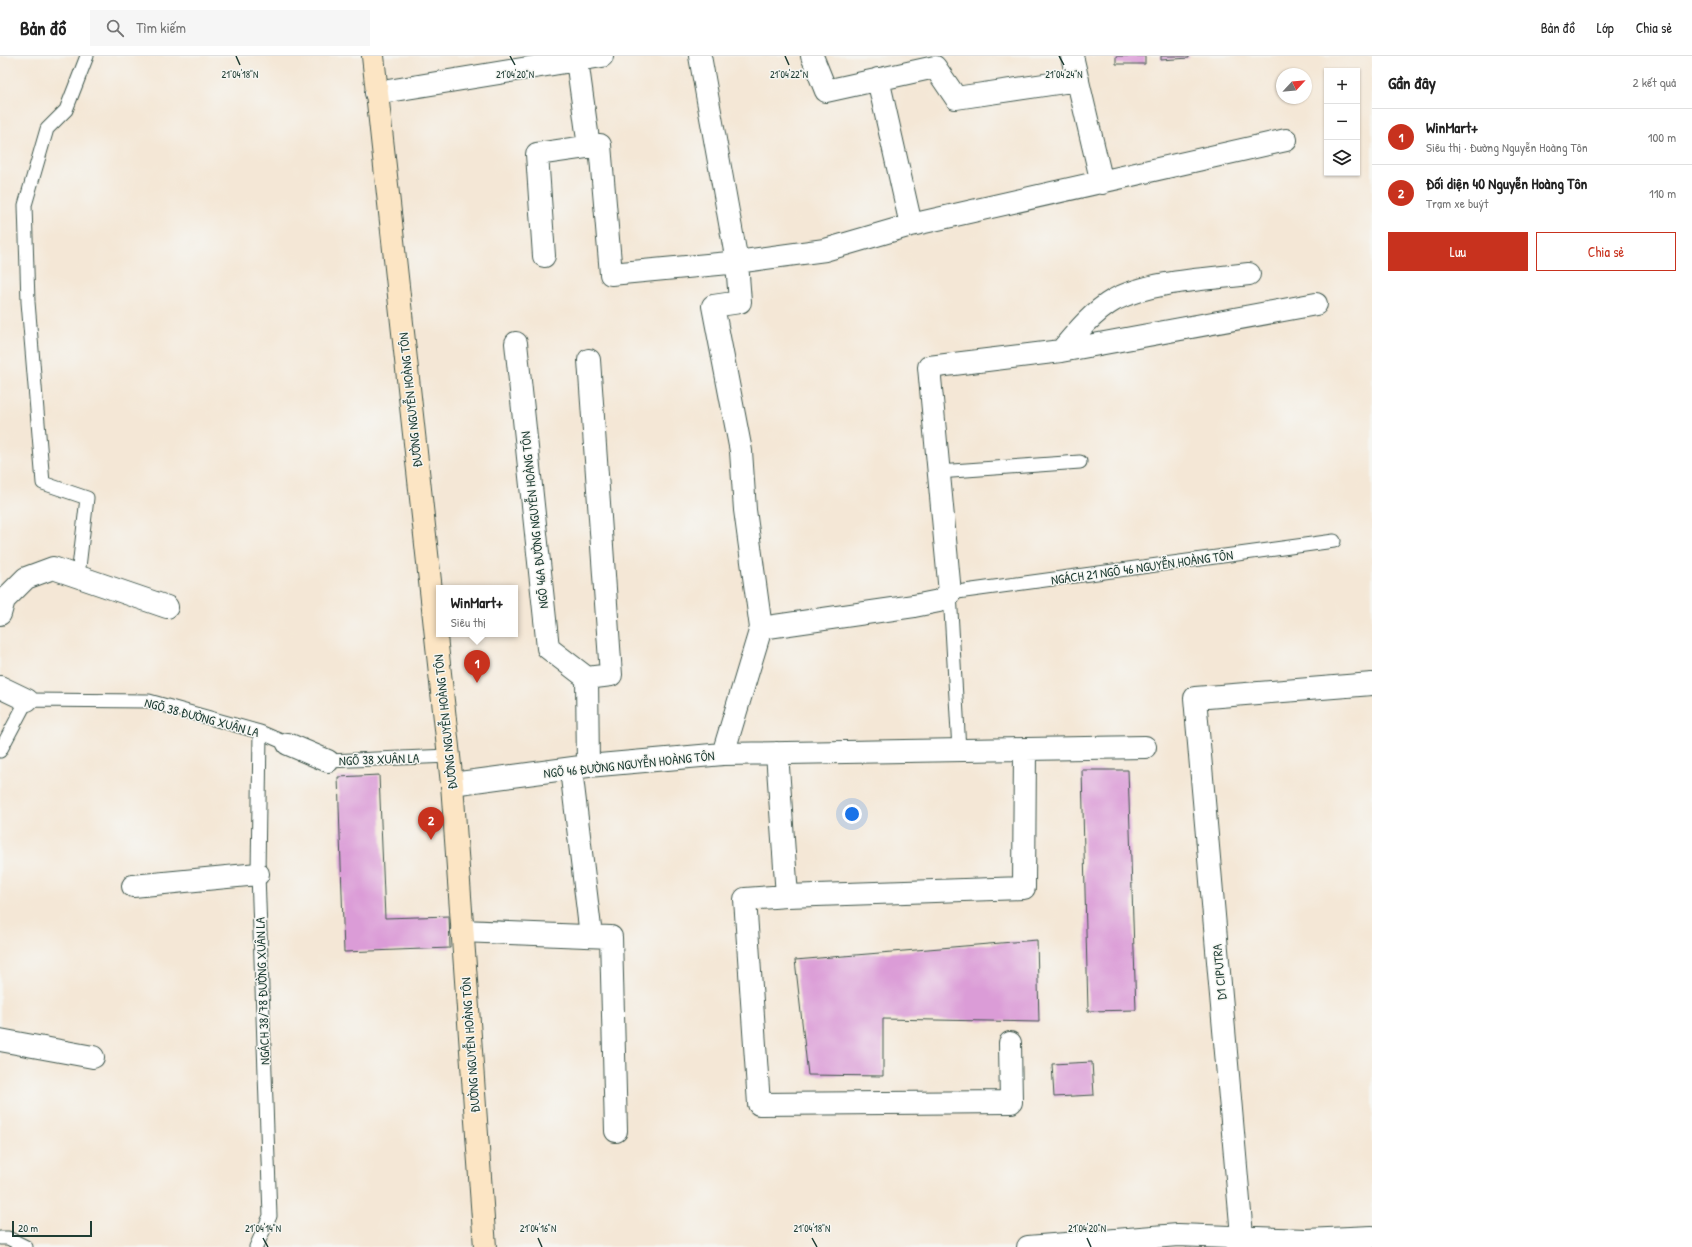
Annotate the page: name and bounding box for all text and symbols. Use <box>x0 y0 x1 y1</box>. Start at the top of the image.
search box <box>90 10 370 46</box>
text: Bản đồ <box>20 15 66 41</box>
icon: search <box>104 17 126 39</box>
text: Tìm kiếm <box>136 17 186 38</box>
text: Bản đồ <box>1541 18 1575 37</box>
text: Lớp <box>1597 18 1614 37</box>
text: Chia sẻ <box>1636 18 1672 37</box>
text: 21°04'18"N <box>222 68 258 81</box>
text: 21°04'20"N <box>496 68 534 81</box>
text: 21°04'22"N <box>770 68 808 81</box>
text: 21°04'24"N <box>1045 68 1083 81</box>
north arrow <box>1276 68 1312 104</box>
map controls <box>1324 68 1360 176</box>
button: + <box>1324 68 1360 104</box>
text: Gần đây <box>1388 71 1436 94</box>
text: 2 kết quả <box>1633 73 1676 91</box>
button: − <box>1324 104 1360 140</box>
text: WinMart+ <box>1426 117 1478 138</box>
text: 1 <box>1399 128 1403 146</box>
text: 100 m <box>1648 128 1676 146</box>
text: Siêu thị · Đường Nguyễn Hoàng Tôn <box>1426 138 1588 156</box>
button: layers <box>1324 140 1360 176</box>
text: Đối diện 40 Nguyễn Hoàng Tôn <box>1426 173 1587 194</box>
text: 2 <box>1398 184 1404 202</box>
text: 110 m <box>1649 184 1676 202</box>
text: Trạm xe buýt <box>1426 194 1489 212</box>
button: Lưu <box>1388 232 1528 271</box>
button: Chia sẻ <box>1536 232 1676 271</box>
street label: ĐƯỜNG NGUYỄN HOÀNG TÔN <box>394 332 426 468</box>
street label: NGÕ 46A ĐƯỜNG NGUYỄN HOÀNG TÔN <box>516 430 552 610</box>
street label: NGÁCH 21 NGÕ 46 NGUYỄN HOÀNG TÔN <box>1050 545 1234 589</box>
popup <box>436 585 518 637</box>
text: WinMart+ <box>451 592 503 613</box>
text: Siêu thị <box>451 613 486 631</box>
pin: 1 <box>464 650 490 683</box>
street label: ĐƯỜNG NGUYỄN HOÀNG TÔN <box>429 654 461 790</box>
street label: NGÕ 38 ĐƯỜNG XUÂN LA <box>143 693 262 741</box>
street label: NGÕ 46 ĐƯỜNG NGUYỄN HOÀNG TÔN <box>543 746 715 782</box>
street label: NGÕ 38 XUÂN LA <box>339 749 420 769</box>
your location <box>842 804 862 824</box>
pin: 2 <box>418 807 444 840</box>
street label: NGÁCH 38/78 ĐƯỜNG XUÂN LA <box>250 916 274 1065</box>
street label: D1 CIPUTRA <box>1208 943 1230 1001</box>
street label: ĐƯỜNG NGUYỄN HOÀNG TÔN <box>456 977 484 1113</box>
scale bar <box>12 1219 92 1238</box>
text: 20 m <box>18 1221 38 1235</box>
text: 21°04'14"N <box>245 1222 281 1235</box>
text: 21°04'16"N <box>520 1222 556 1235</box>
text: 21°04'18"N <box>794 1222 830 1235</box>
text: 21°04'20"N <box>1068 1222 1106 1235</box>

